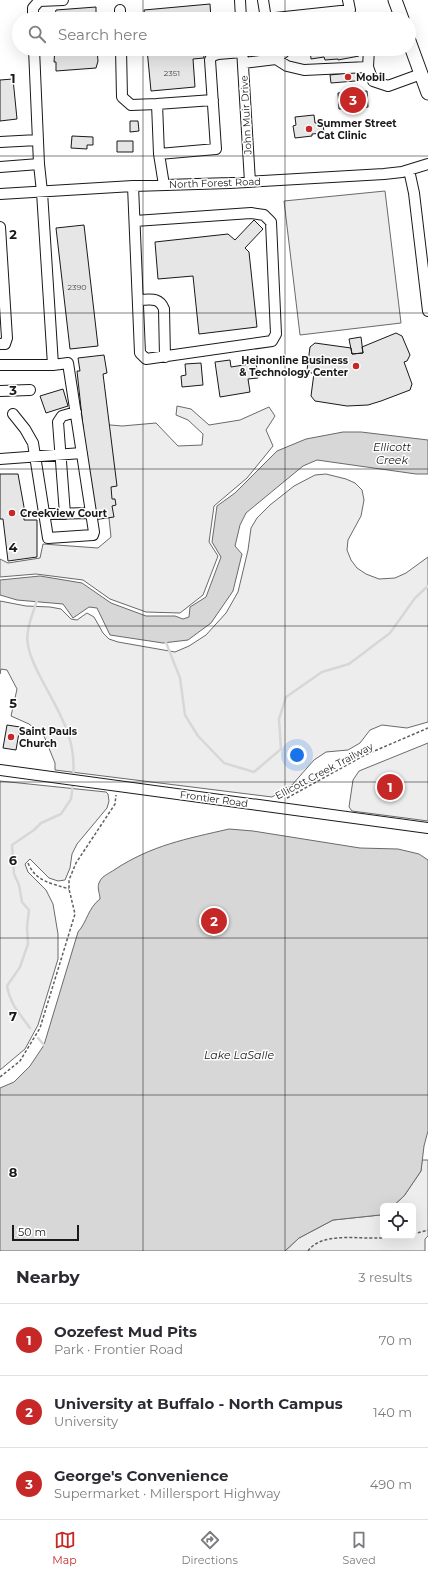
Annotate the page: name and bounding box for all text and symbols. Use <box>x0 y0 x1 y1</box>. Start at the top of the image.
search box <box>12 12 416 56</box>
icon: search <box>26 23 48 45</box>
text: Search here <box>58 25 147 44</box>
house number: 2351 <box>164 68 180 78</box>
text: 1 <box>10 70 16 86</box>
place label: Mobil <box>356 71 385 84</box>
marker: Mobil <box>343 72 353 82</box>
street label: John Muir Drive <box>237 75 255 156</box>
pin: 3 <box>340 85 366 115</box>
place label: Summer Street Cat Clinic <box>317 117 397 142</box>
marker: Summer Street Cat Clinic <box>304 124 314 134</box>
street label: North Forest Road <box>169 175 261 191</box>
text: 2 <box>9 226 17 242</box>
house number: 2390 <box>67 282 87 292</box>
place label: Heinonline Business & Technology Center <box>239 354 349 379</box>
marker: Heinonline Business & Technology Center <box>351 361 361 371</box>
text: 3 <box>8 382 17 398</box>
water label: Ellicott Creek <box>373 440 412 467</box>
place label: Creekview Court <box>20 507 108 520</box>
marker: Creekview Court <box>7 508 17 518</box>
text: 4 <box>9 539 18 555</box>
text: 5 <box>9 695 17 711</box>
place label: Saint Pauls Church <box>19 725 78 750</box>
marker: Saint Pauls Church <box>6 732 16 742</box>
street label: Ellicott Creek Trailway <box>273 739 376 802</box>
your location <box>287 745 307 765</box>
pin: 1 <box>377 772 403 802</box>
street label: Frontier Road <box>179 788 249 810</box>
text: 6 <box>9 852 18 868</box>
pin: 2 <box>201 906 227 936</box>
text: 7 <box>9 1008 17 1024</box>
water label: Lake LaSalle <box>204 1048 274 1062</box>
text: 8 <box>9 1164 18 1180</box>
map controls <box>380 1203 416 1239</box>
button: locate <box>380 1203 416 1239</box>
scale bar <box>12 1223 79 1242</box>
text: 50 m <box>18 1225 46 1239</box>
text: Nearby <box>16 1267 80 1287</box>
text: 3 results <box>358 1269 412 1285</box>
text: Oozefest Mud Pits <box>54 1322 197 1341</box>
text: 1 <box>26 1332 32 1348</box>
text: 70 m <box>379 1332 412 1348</box>
text: Park · Frontier Road <box>54 1341 183 1357</box>
text: University at Buffalo - North Campus <box>54 1394 343 1413</box>
text: 2 <box>25 1404 33 1420</box>
text: 140 m <box>373 1404 412 1420</box>
text: University <box>54 1413 118 1429</box>
text: George's Convenience <box>54 1466 228 1485</box>
text: 3 <box>25 1476 33 1492</box>
text: 490 m <box>370 1476 412 1492</box>
text: Supermarket · Millersport Highway <box>54 1485 280 1501</box>
tab: Map <box>52 1529 77 1567</box>
tab: Directions <box>182 1529 238 1567</box>
tab: Saved <box>343 1529 376 1567</box>

